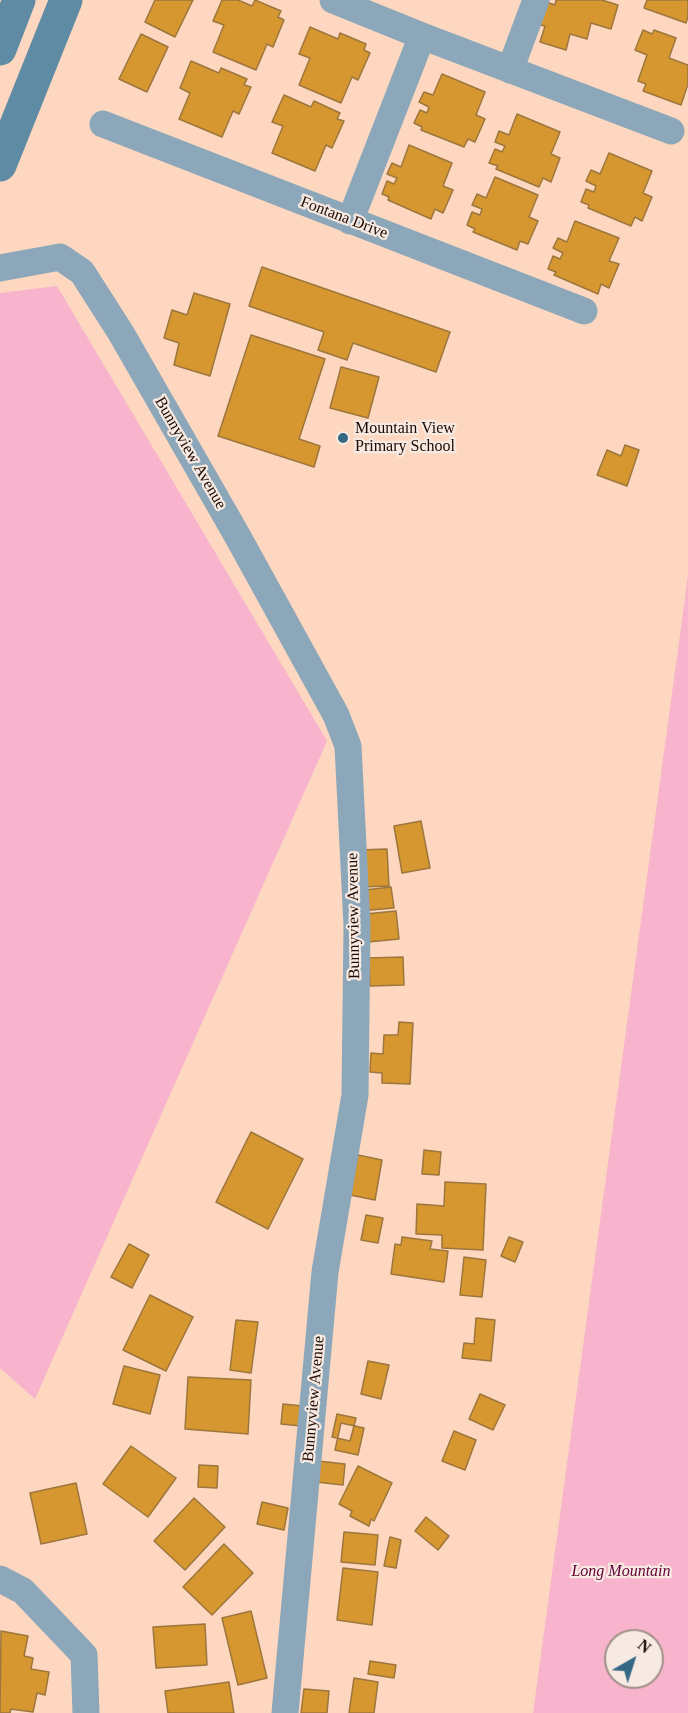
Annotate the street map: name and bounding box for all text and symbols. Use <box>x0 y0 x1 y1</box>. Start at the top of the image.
street label: Fontana Drive <box>298 193 390 243</box>
street label: Bunnyview Avenue <box>150 393 230 513</box>
place label: Mountain View Primary School <box>355 419 455 457</box>
marker: Mountain View Primary School <box>336 431 350 445</box>
street label: Bunnyview Avenue <box>343 853 365 979</box>
street label: Bunnyview Avenue <box>299 1335 329 1463</box>
park label: Long Mountain <box>571 1562 671 1582</box>
north arrow <box>604 1629 664 1689</box>
text: N <box>635 1636 654 1656</box>

